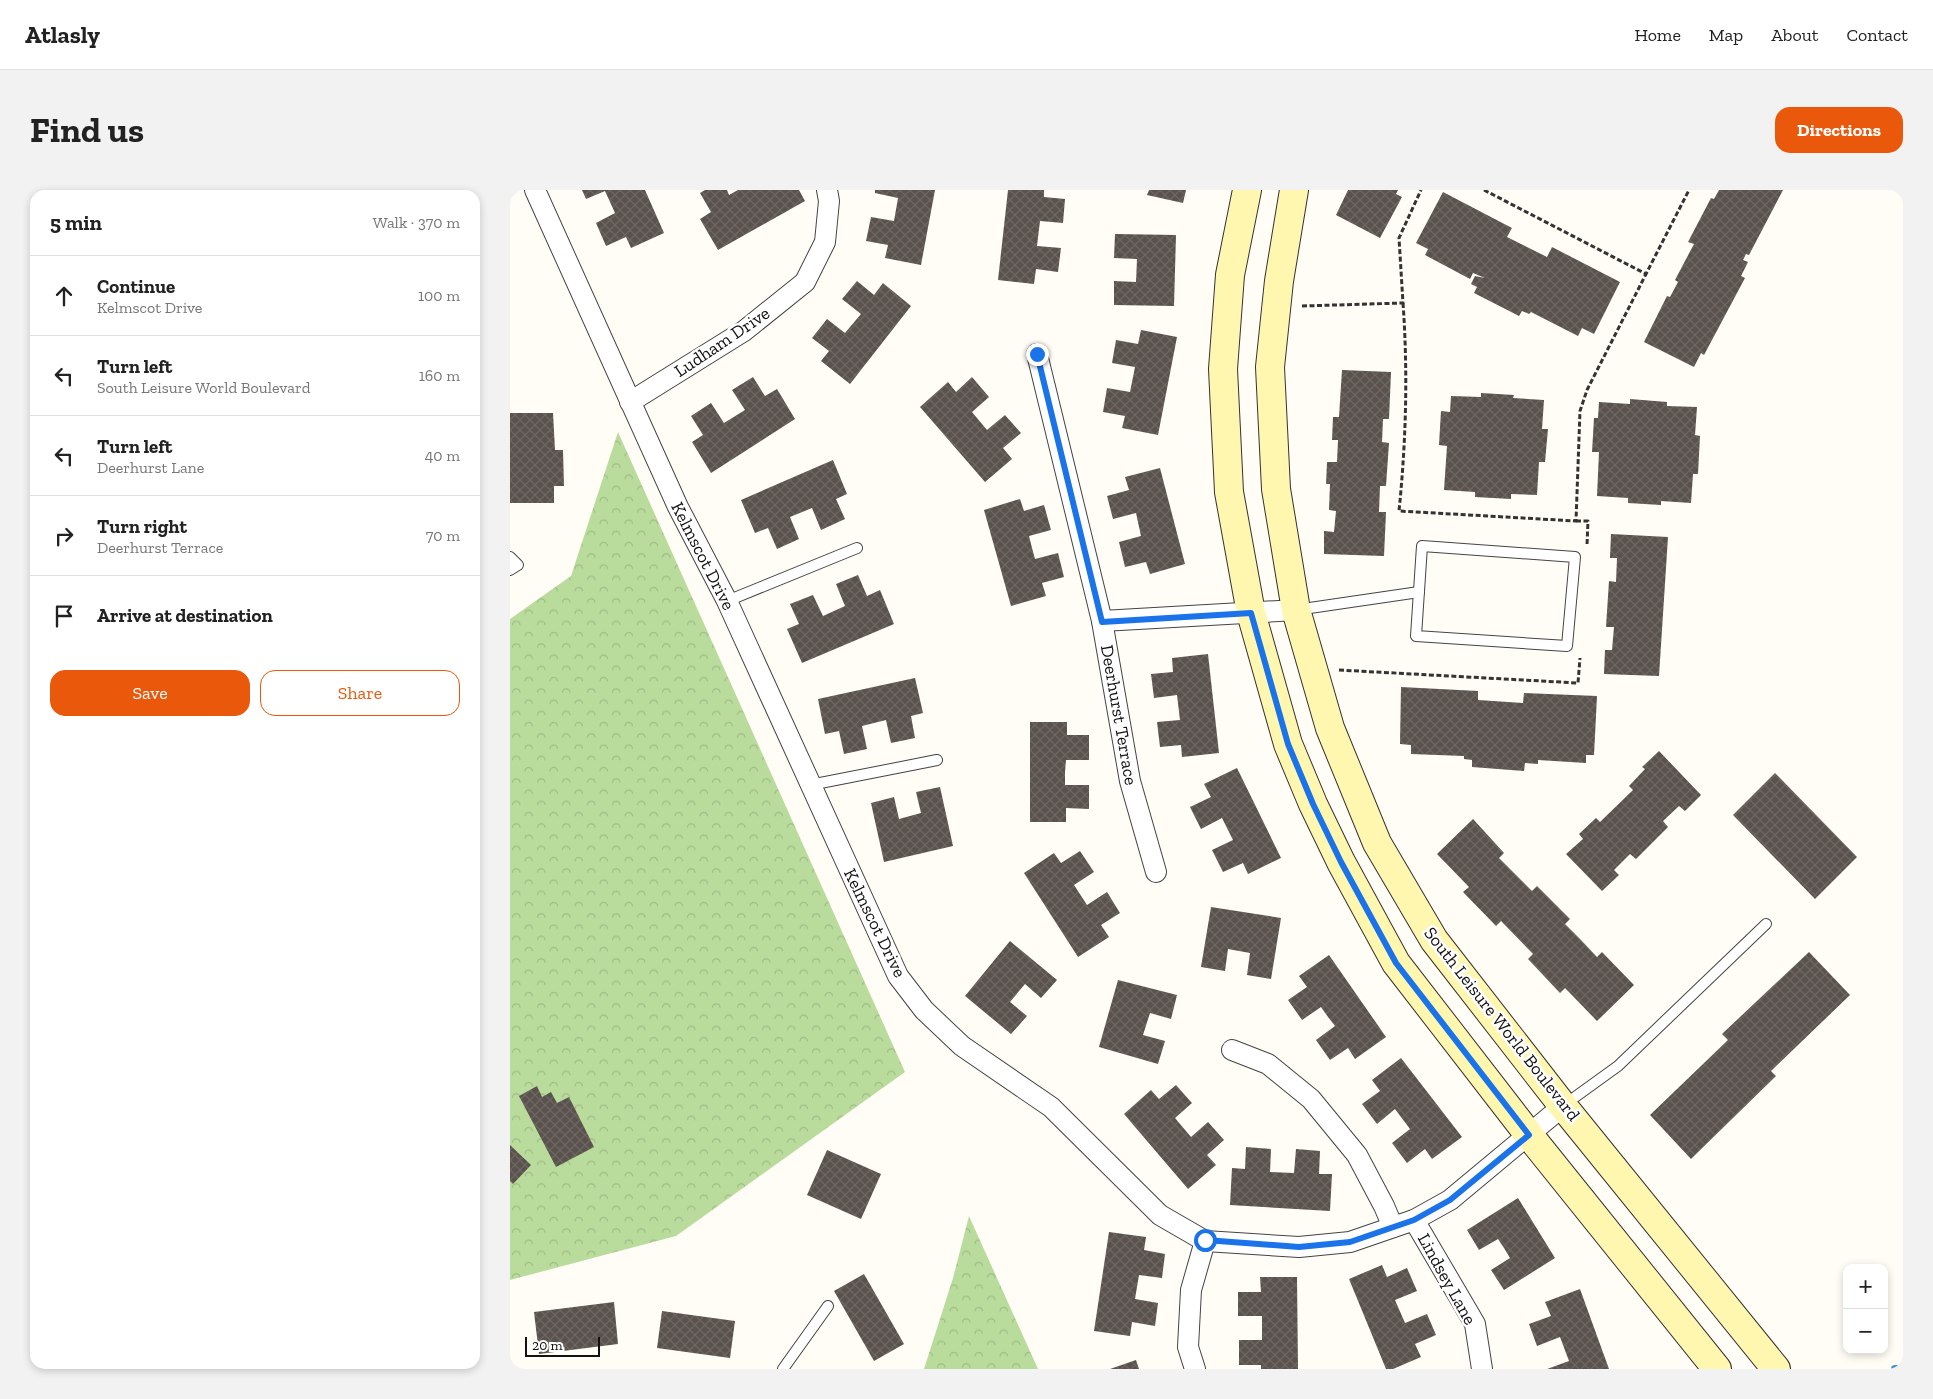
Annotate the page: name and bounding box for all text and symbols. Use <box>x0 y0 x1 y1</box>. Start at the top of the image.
text: Atlasly <box>25 20 100 49</box>
text: Home <box>1634 24 1681 46</box>
text: Map <box>1709 24 1743 46</box>
text: About <box>1771 24 1818 46</box>
text: Contact <box>1846 24 1908 46</box>
button: Directions <box>1775 107 1903 153</box>
text: Find us <box>30 109 144 151</box>
text: 5 min <box>50 210 102 235</box>
text: Walk · 370 m <box>373 213 460 232</box>
text: Continue <box>97 275 175 298</box>
icon: ahead <box>50 282 78 310</box>
text: 100 m <box>418 286 460 305</box>
text: Kelmscot Drive <box>97 298 202 317</box>
street label: Ludham Drive <box>670 302 774 382</box>
route end <box>1026 343 1049 366</box>
text: Turn left <box>97 355 172 378</box>
icon: left <box>50 362 78 390</box>
text: 160 m <box>419 366 460 385</box>
text: South Leisure World Boulevard <box>97 378 311 397</box>
text: Turn left <box>97 435 172 458</box>
icon: left <box>50 442 78 470</box>
text: 40 m <box>425 446 460 465</box>
text: Deerhurst Lane <box>97 458 204 477</box>
street label: Kelmscot Drive <box>666 498 740 614</box>
text: Turn right <box>97 515 187 538</box>
icon: right <box>50 522 78 550</box>
text: 70 m <box>426 526 460 545</box>
text: Deerhurst Terrace <box>97 538 223 557</box>
icon: arrive <box>50 602 78 630</box>
text: Arrive at destination <box>97 604 273 627</box>
street label: Deerhurst Terrace <box>1096 643 1142 787</box>
button: Save <box>50 670 250 716</box>
button: Share <box>260 670 460 716</box>
street label: Kelmscot Drive <box>839 865 911 981</box>
street label: South Leisure World Boulevard <box>1419 923 1585 1126</box>
route start <box>1194 1229 1217 1252</box>
street label: Lindsey Lane <box>1413 1229 1481 1329</box>
map controls <box>1843 1264 1888 1354</box>
button: + <box>1843 1264 1888 1309</box>
button: − <box>1843 1309 1888 1354</box>
scale bar <box>525 1334 600 1357</box>
text: 20 m <box>532 1337 563 1354</box>

